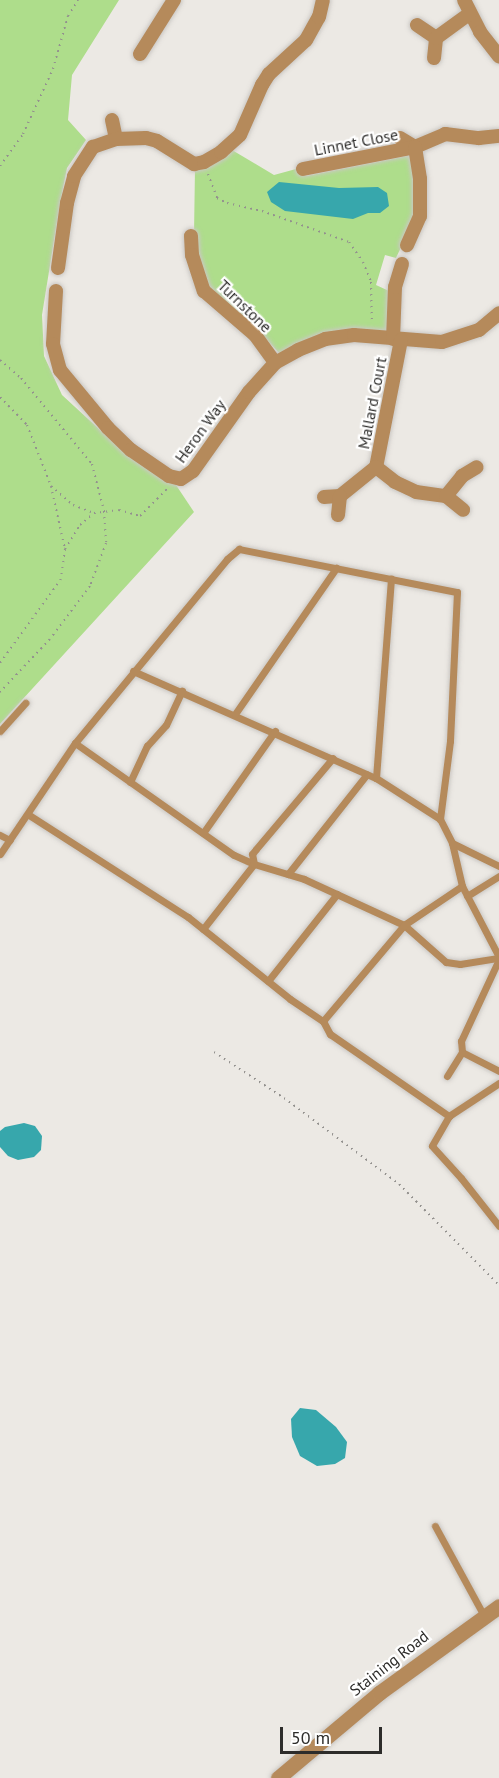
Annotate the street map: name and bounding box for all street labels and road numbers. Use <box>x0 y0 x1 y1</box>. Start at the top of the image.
street label: Linnet Close <box>312 124 400 160</box>
street label: Turnstone <box>214 276 276 336</box>
street label: Mallard Court <box>354 355 390 451</box>
street label: Heron Way <box>171 395 229 467</box>
street label: Staining Road <box>346 1626 432 1700</box>

